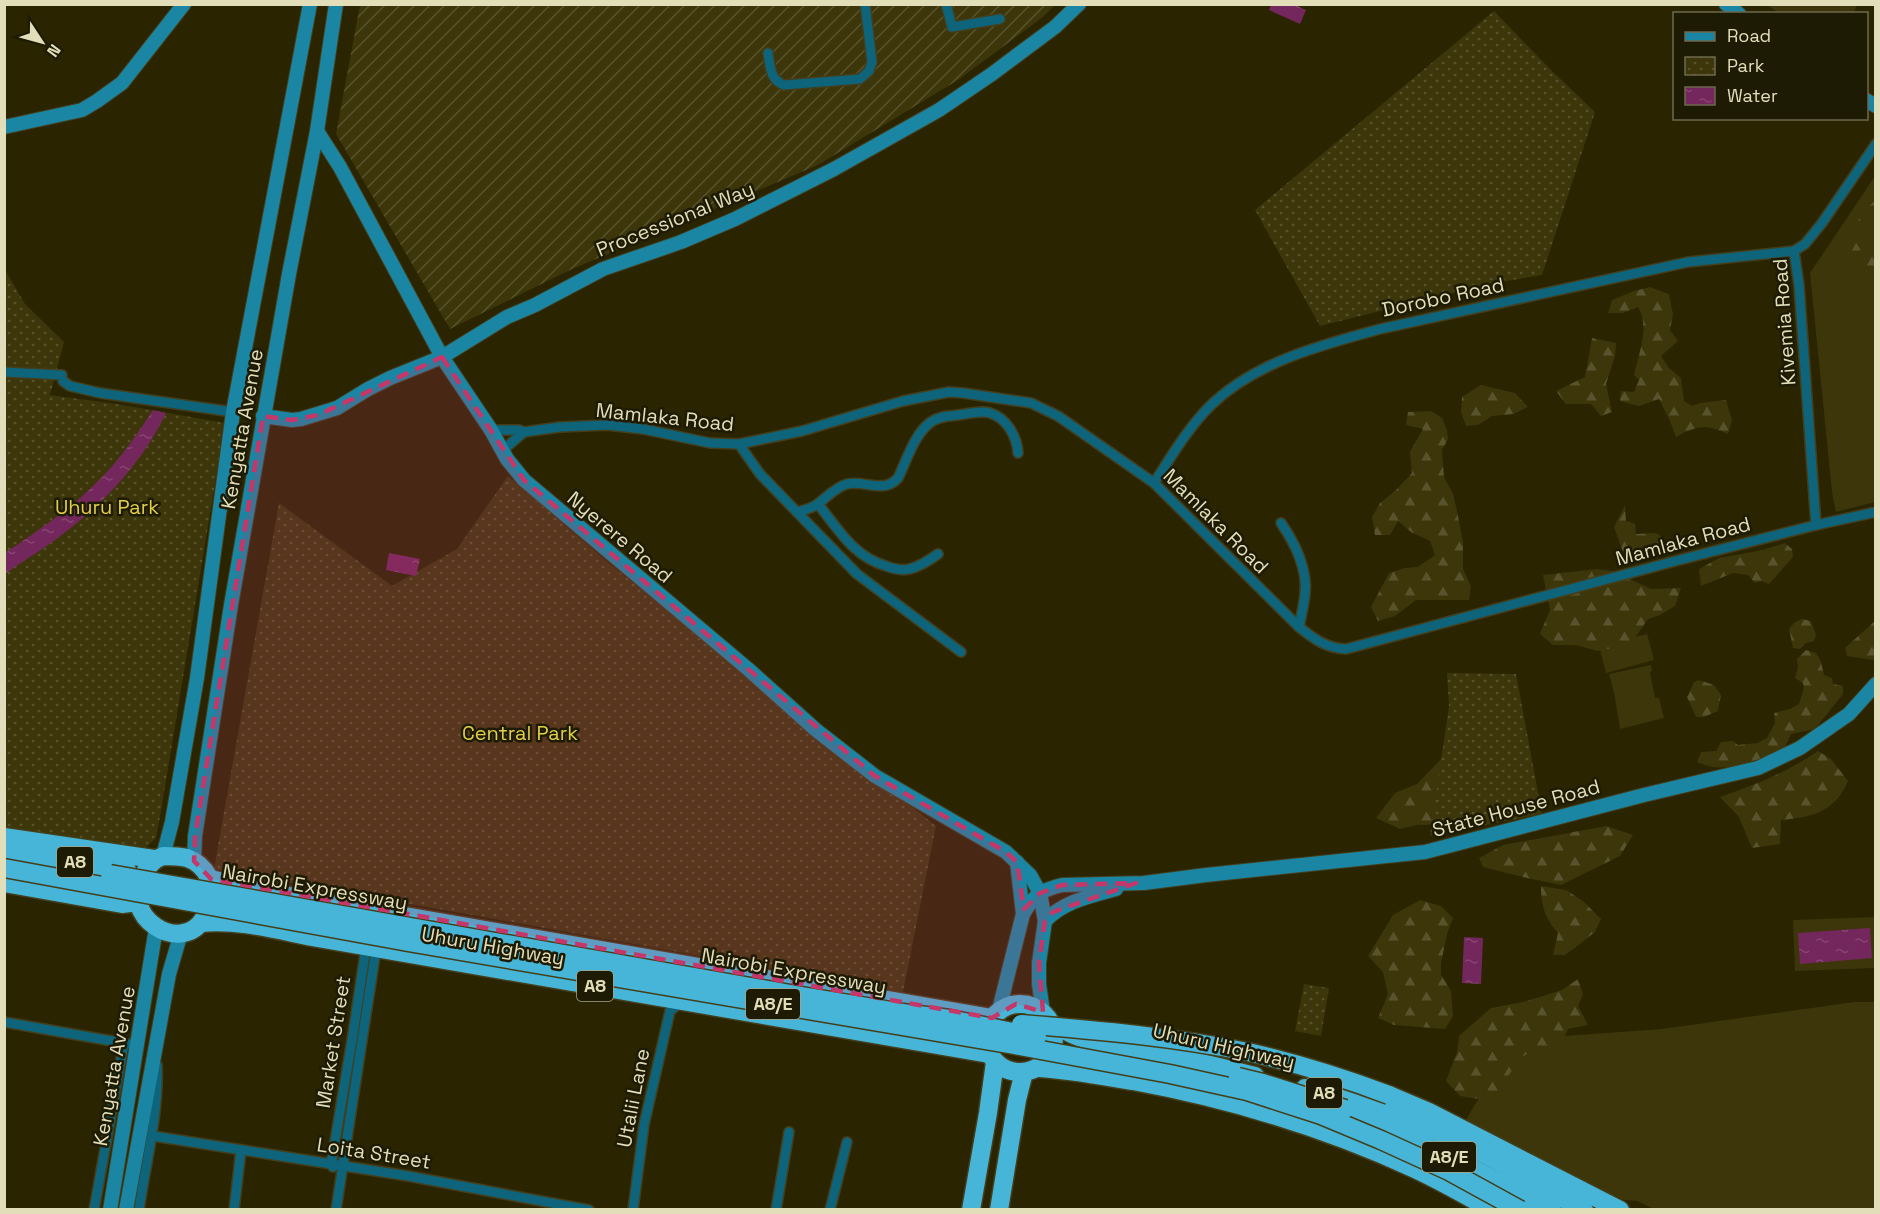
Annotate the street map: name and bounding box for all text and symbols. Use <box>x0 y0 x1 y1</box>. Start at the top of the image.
north arrow <box>12 12 72 72</box>
legend <box>1673 12 1868 120</box>
text: Road <box>1727 24 1771 47</box>
text: N <box>42 40 65 61</box>
text: Park <box>1727 54 1765 77</box>
text: Water <box>1727 84 1778 107</box>
street label: Processional Way <box>592 175 758 263</box>
street label: Kivemia Road <box>1767 258 1801 386</box>
street label: Dorobo Road <box>1379 271 1507 323</box>
street label: Kenyatta Avenue <box>215 347 269 511</box>
street label: Mamlaka Road <box>595 397 735 437</box>
street label: Mamlaka Road <box>1158 463 1274 579</box>
street label: Nyerere Road <box>562 485 678 589</box>
park label: Uhuru Park <box>55 494 159 520</box>
street label: Mamlaka Road <box>1613 510 1753 572</box>
park label: Central Park <box>462 720 578 746</box>
street label: State House Road <box>1429 773 1603 843</box>
road number: A8 <box>57 847 93 877</box>
street label: Nairobi Expressway <box>220 858 410 916</box>
street label: Uhuru Highway <box>419 921 567 971</box>
street label: Nairobi Expressway <box>699 942 889 1000</box>
road number: A8 <box>577 971 613 1001</box>
street label: Market Street <box>310 974 356 1110</box>
street label: Kenyatta Avenue <box>87 984 141 1148</box>
road number: A8/E <box>746 989 800 1019</box>
street label: Uhuru Highway <box>1150 1017 1298 1075</box>
street label: Utalii Lane <box>611 1046 655 1150</box>
road number: A8 <box>1306 1078 1342 1108</box>
street label: Loita Street <box>315 1131 433 1175</box>
road number: A8/E <box>1422 1142 1476 1172</box>

